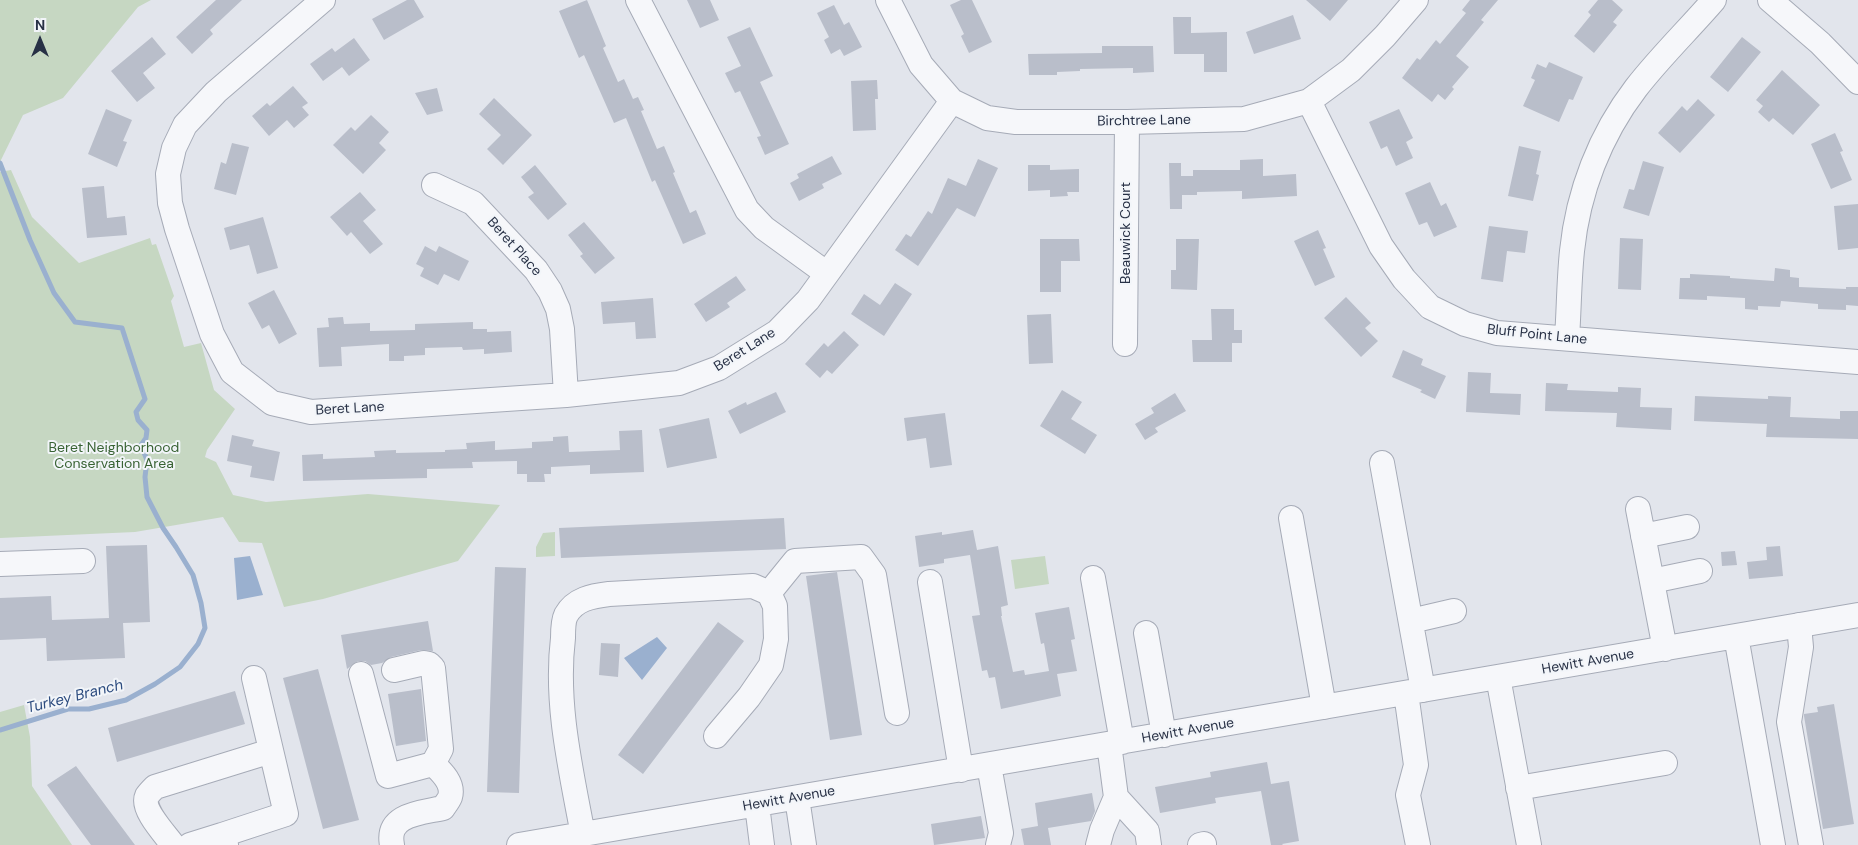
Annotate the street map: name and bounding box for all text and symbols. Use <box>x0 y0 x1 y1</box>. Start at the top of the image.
north arrow <box>15 15 65 65</box>
text: N <box>35 16 45 34</box>
street label: Birchtree Lane <box>1097 112 1191 130</box>
street label: Beauwick Court <box>1118 182 1134 284</box>
street label: Beret Place <box>483 214 545 280</box>
street label: Bluff Point Lane <box>1486 321 1588 349</box>
street label: Beret Lane <box>711 325 779 375</box>
street label: Beret Lane <box>315 399 385 419</box>
park label: Beret Neighborhood Conservation Area <box>49 440 179 472</box>
street label: Hewitt Avenue <box>1540 646 1636 678</box>
water label: Turkey Branch <box>25 676 125 718</box>
street label: Hewitt Avenue <box>1140 715 1236 747</box>
street label: Hewitt Avenue <box>741 783 837 815</box>

